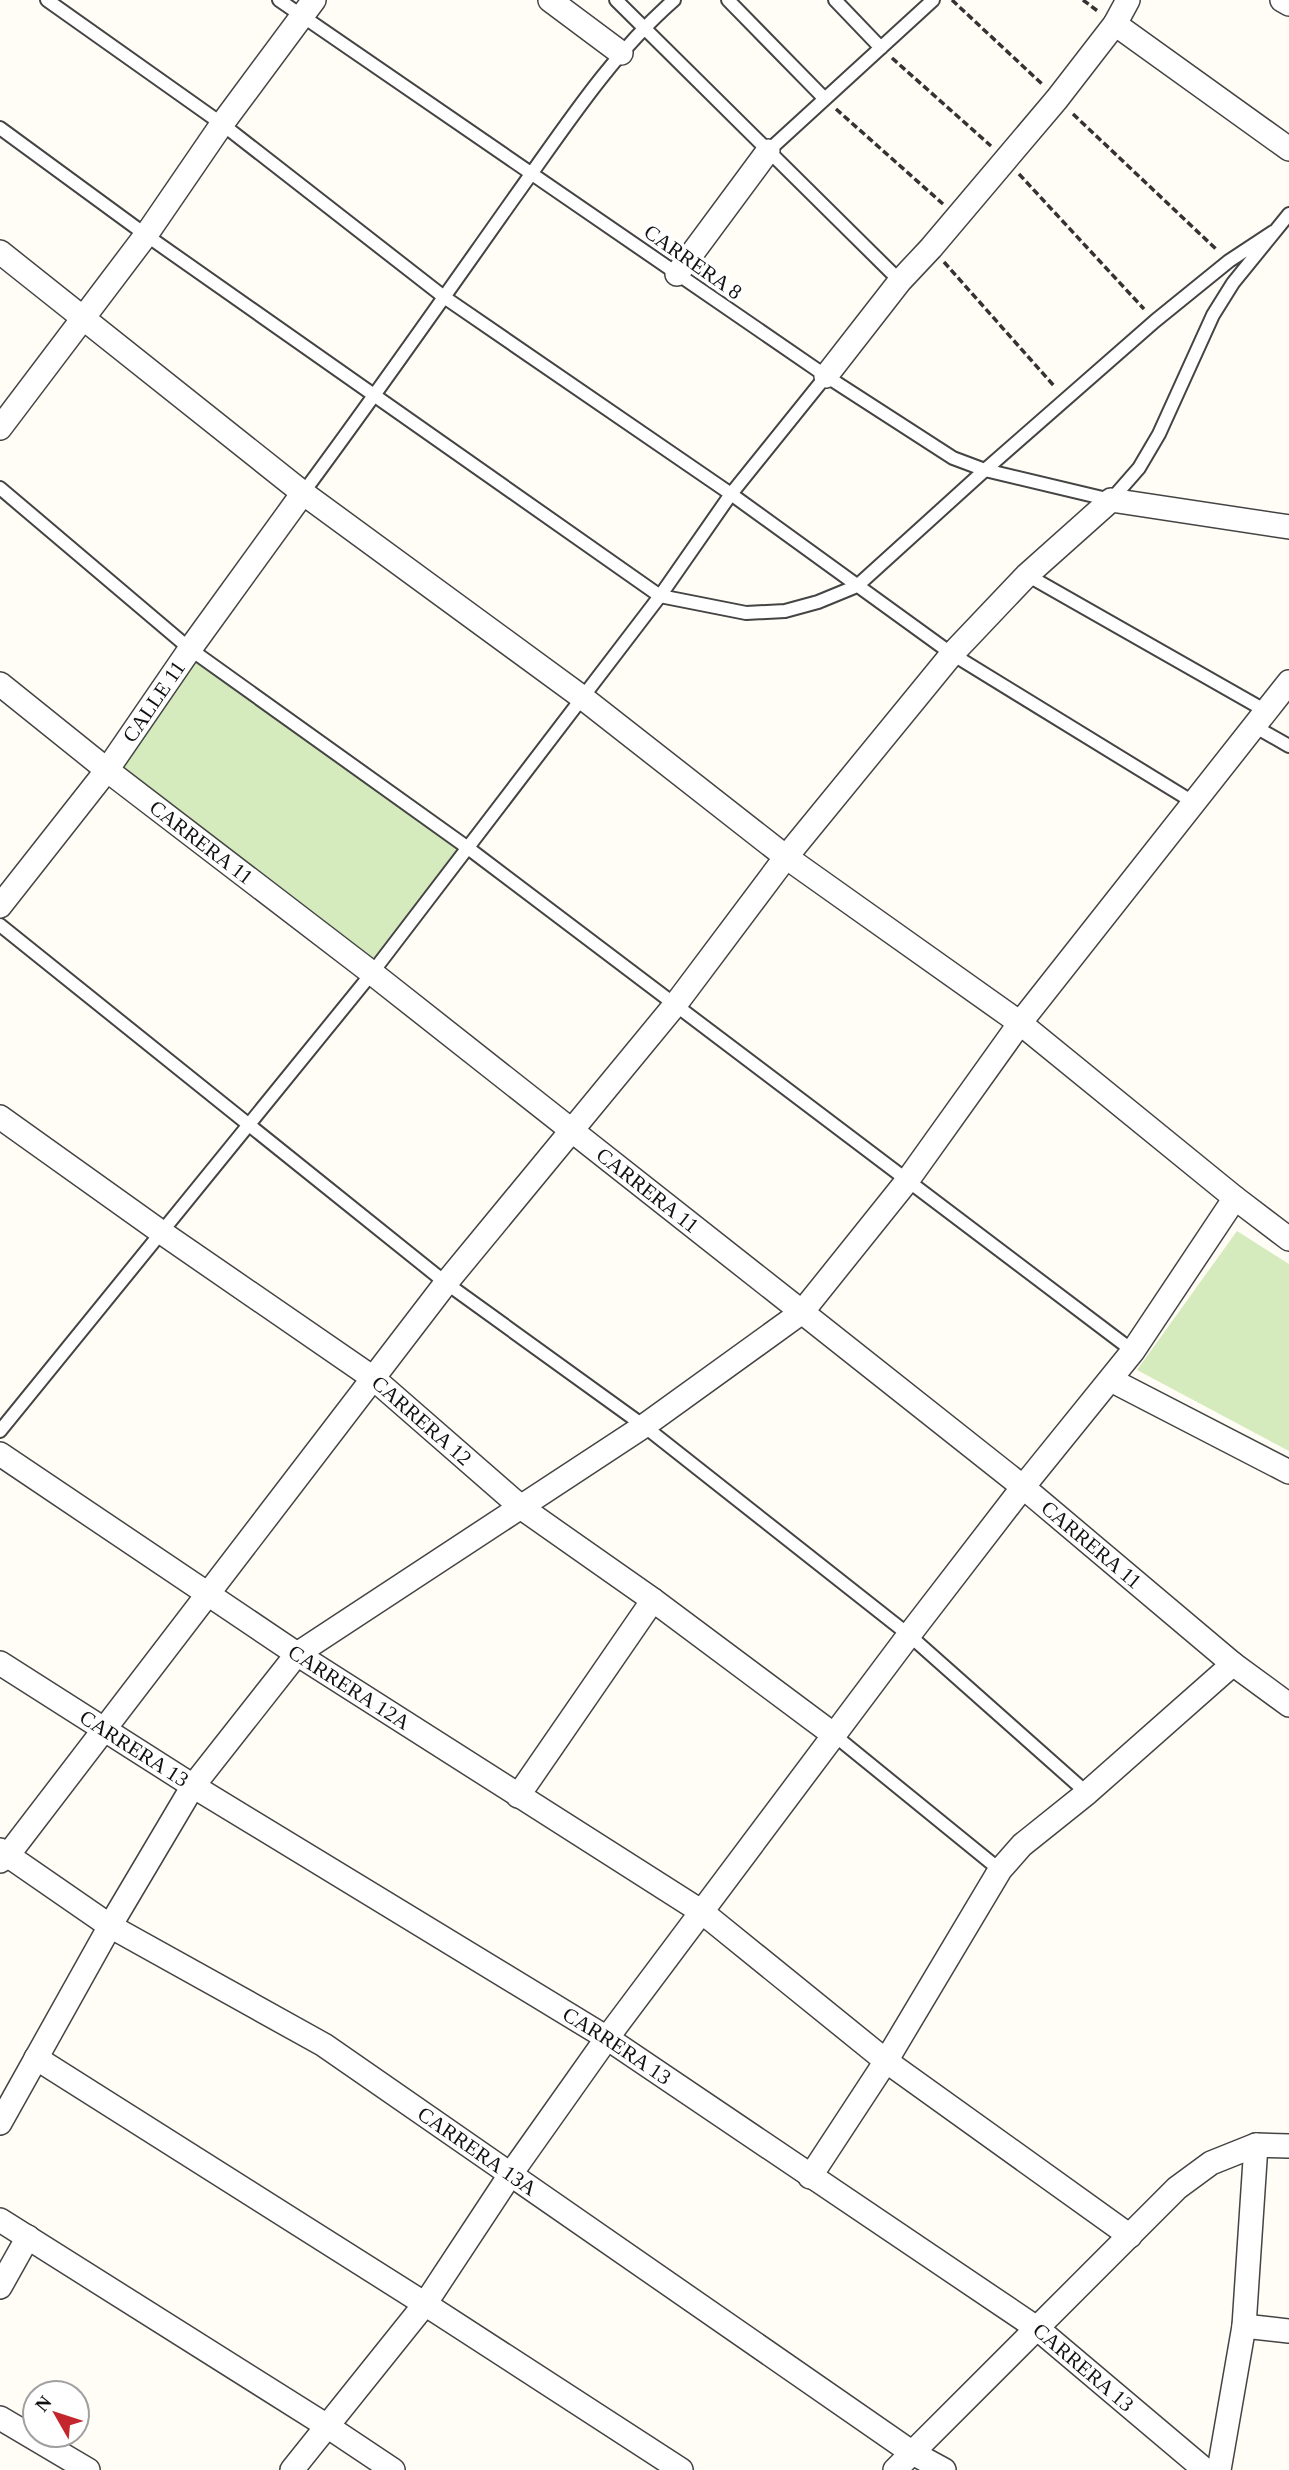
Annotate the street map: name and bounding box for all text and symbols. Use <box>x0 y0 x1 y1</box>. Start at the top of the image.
street label: CARRERA 8 <box>640 220 746 304</box>
street label: CALLE 11 <box>118 656 190 747</box>
street label: CARRERA 11 <box>145 795 258 889</box>
street label: CARRERA 11 <box>592 1143 704 1238</box>
street label: CARRERA 12 <box>367 1371 477 1470</box>
street label: CARRERA 11 <box>1036 1496 1146 1594</box>
street label: CARRERA 12A <box>284 1640 415 1735</box>
street label: CARRERA 13 <box>75 1705 193 1792</box>
street label: CARRERA 13 <box>558 2002 676 2090</box>
street label: CARRERA 13A <box>413 2102 542 2201</box>
street label: CARRERA 13 <box>1028 2318 1139 2417</box>
north arrow <box>21 2379 91 2449</box>
text: N <box>31 2391 56 2416</box>

